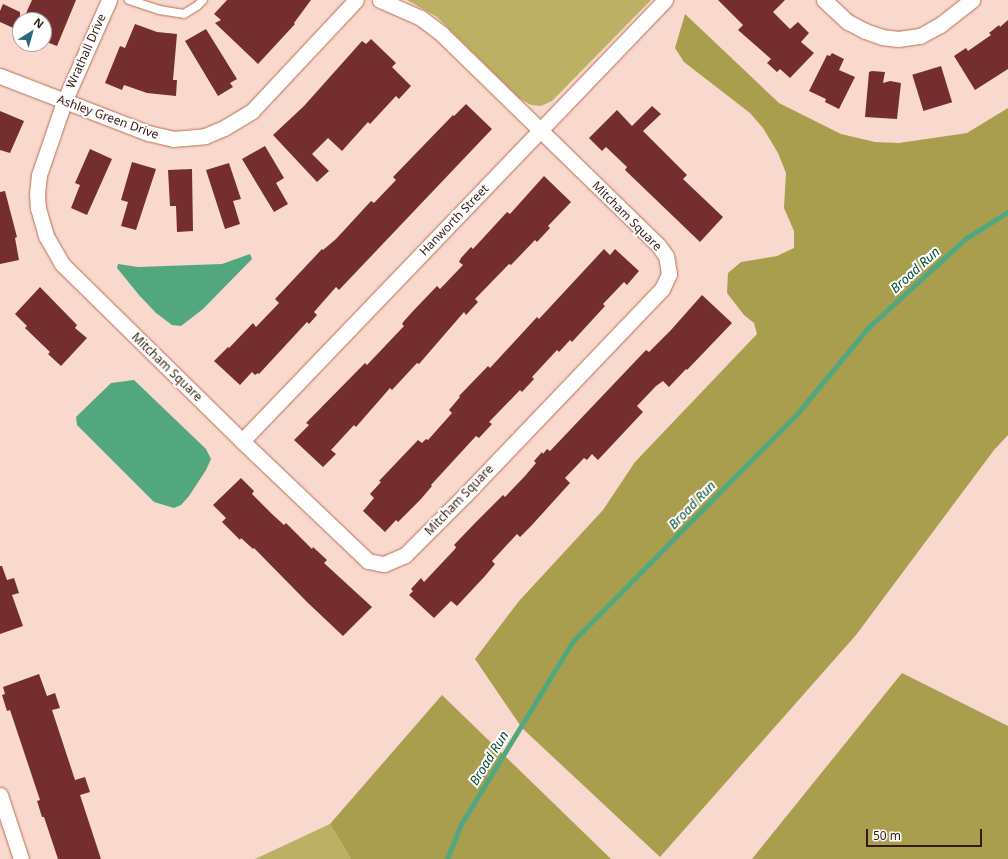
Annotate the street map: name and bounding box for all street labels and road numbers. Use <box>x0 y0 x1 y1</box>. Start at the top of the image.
street label: Wrathall Drive <box>63 12 109 90</box>
street label: Ashley Green Drive <box>55 92 161 142</box>
street label: Mitcham Square <box>589 178 665 254</box>
street label: Hanworth Street <box>416 182 492 258</box>
street label: Mitcham Square <box>129 330 205 404</box>
street label: Mitcham Square <box>422 462 496 538</box>

